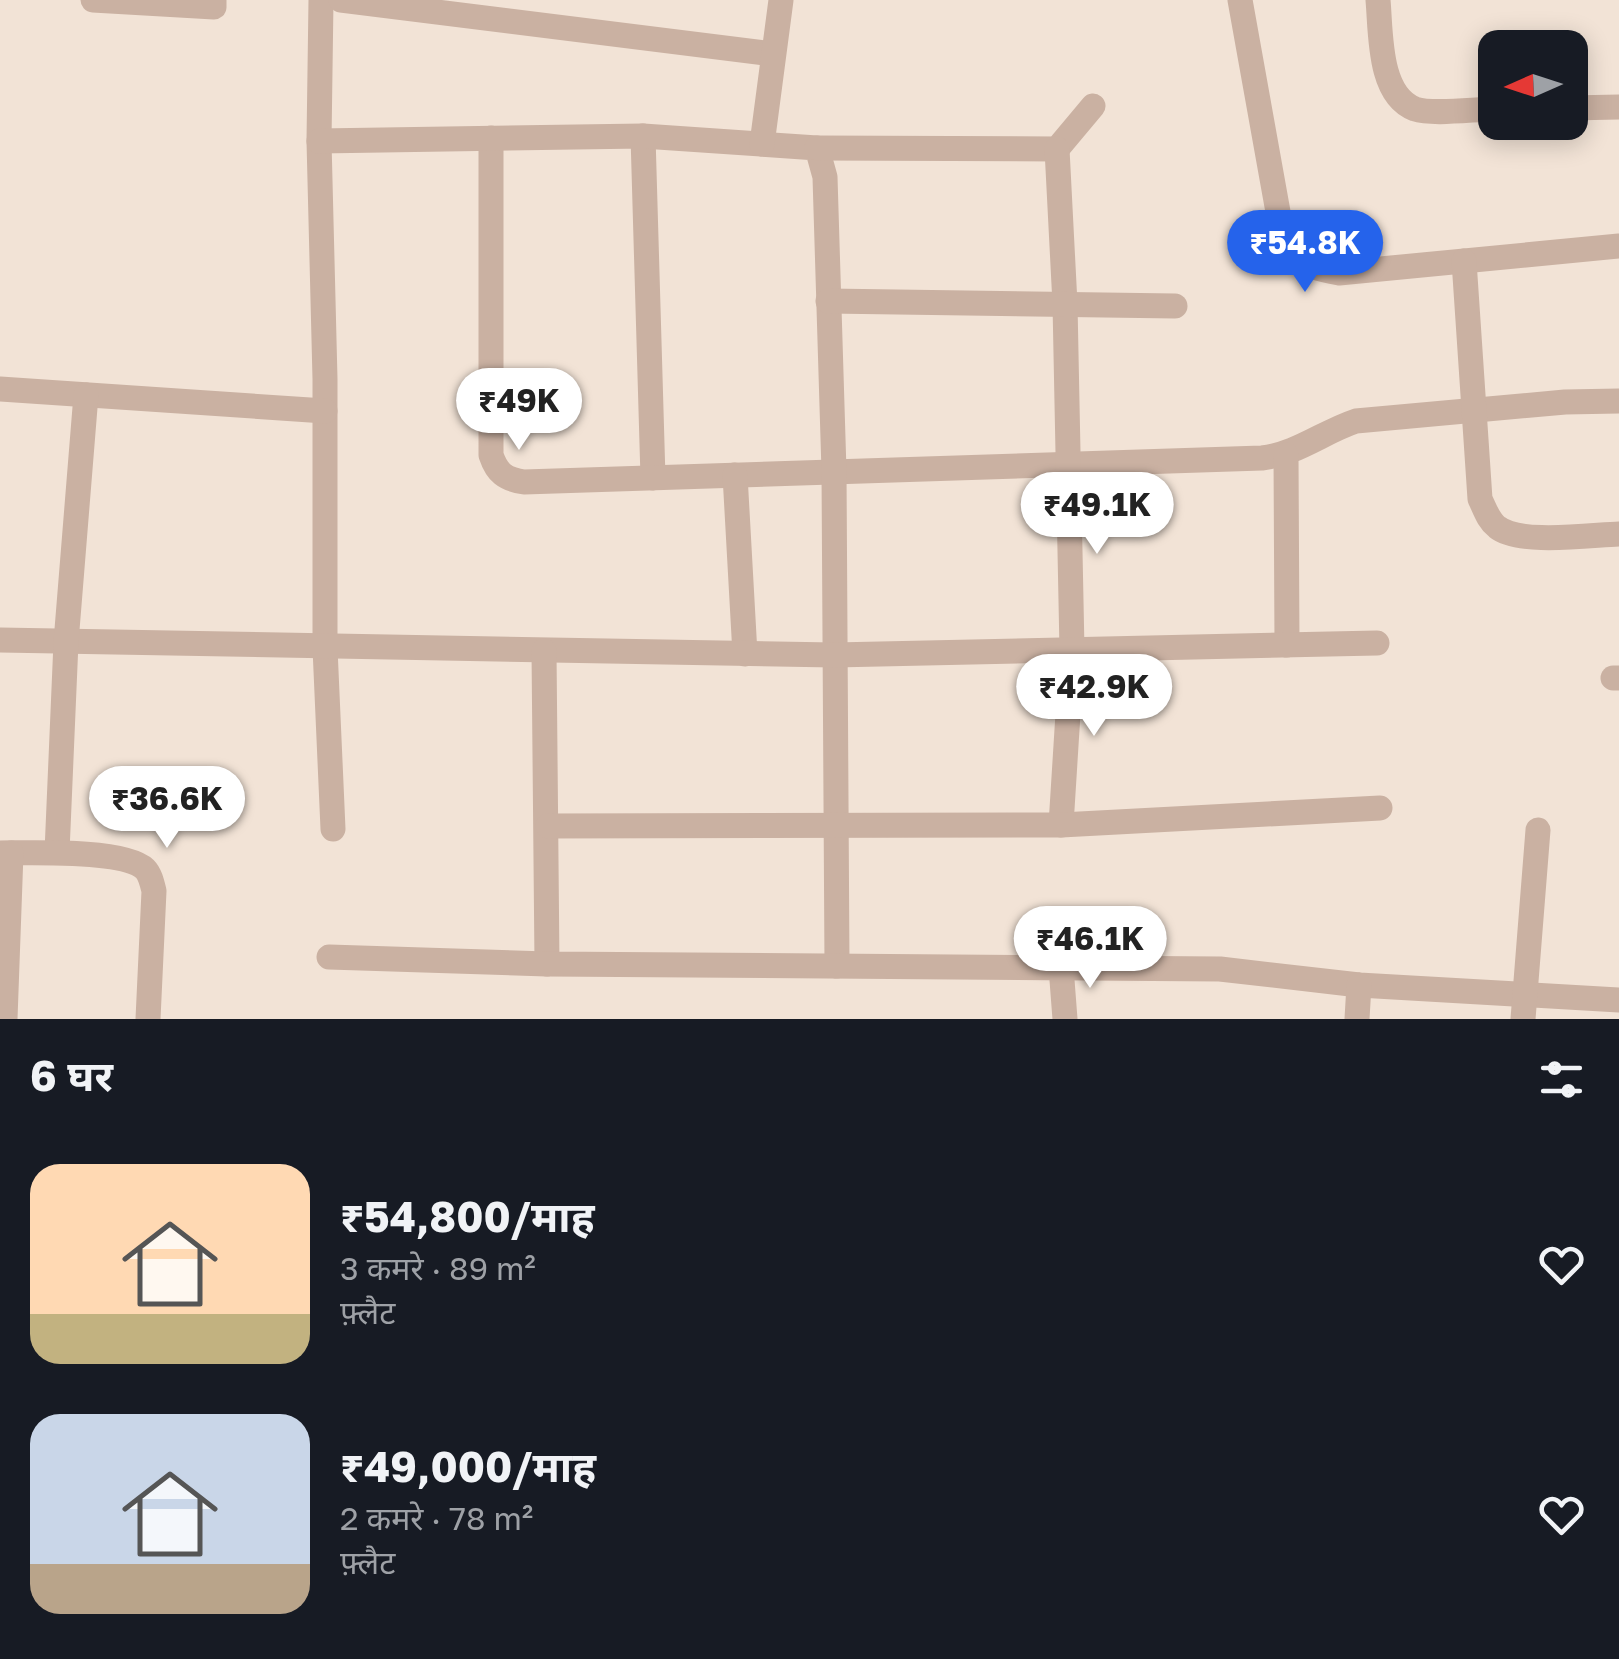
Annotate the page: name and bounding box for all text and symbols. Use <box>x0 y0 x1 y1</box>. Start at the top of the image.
north arrow <box>1478 30 1588 140</box>
map controls <box>1478 30 1588 140</box>
pin: ₹54.8K <box>1224 210 1386 295</box>
text: ₹54.8K <box>1249 223 1361 261</box>
pin: ₹49K <box>460 368 578 453</box>
text: ₹49K <box>478 381 560 419</box>
pin: ₹49.1K <box>1016 472 1178 557</box>
text: ₹49.1K <box>1043 485 1151 523</box>
pin: ₹42.9K <box>1013 654 1175 739</box>
text: ₹42.9K <box>1038 667 1150 705</box>
pin: ₹36.6K <box>86 766 248 851</box>
text: ₹36.6K <box>111 779 223 817</box>
pin: ₹46.1K <box>1009 906 1171 991</box>
text: ₹46.1K <box>1036 919 1144 957</box>
text: 6 घर <box>30 1050 113 1100</box>
icon: filters <box>1534 1052 1589 1107</box>
text: ₹54,800/माह <box>340 1191 594 1241</box>
icon: home <box>110 1204 230 1324</box>
icon: heart <box>1534 1237 1589 1292</box>
text: 3 कमरे · 89 m² <box>340 1249 536 1287</box>
text: फ़्लैट <box>340 1293 395 1331</box>
text: ₹49,000/माह <box>340 1441 596 1491</box>
icon: home <box>110 1454 230 1574</box>
icon: heart <box>1534 1487 1589 1542</box>
text: 2 कमरे · 78 m² <box>340 1499 533 1537</box>
text: फ़्लैट <box>340 1543 395 1581</box>

